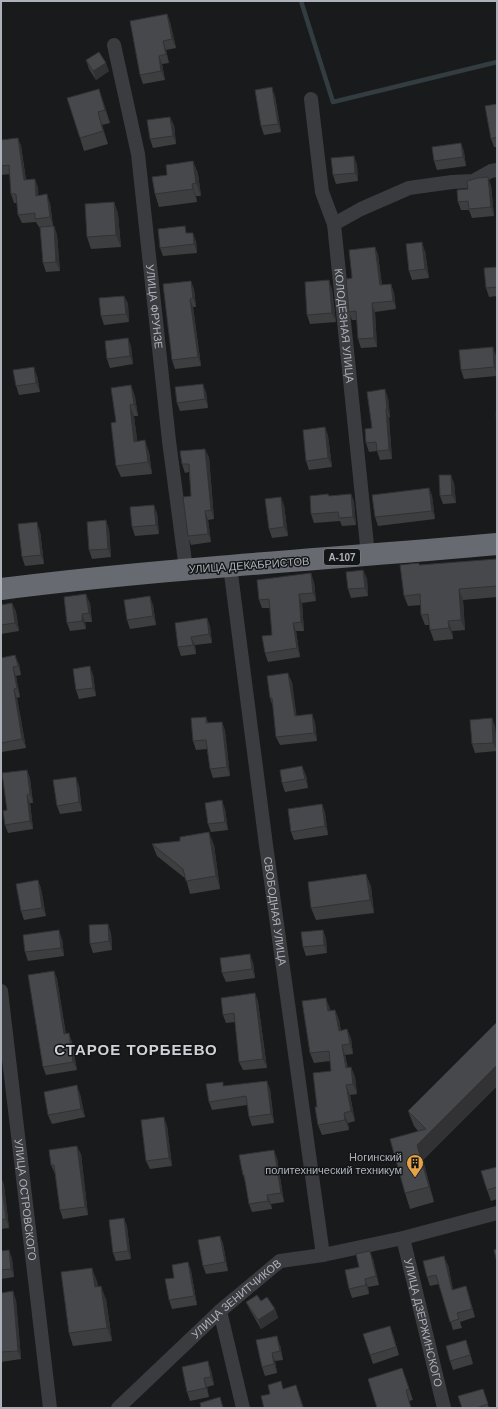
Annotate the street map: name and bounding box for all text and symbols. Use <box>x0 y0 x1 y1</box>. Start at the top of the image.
street label: УЛИЦА ФРУНЗЕ <box>144 264 165 349</box>
street label: КОЛОДЕЗНАЯ УЛИЦА <box>333 268 356 384</box>
road number: А-107 <box>324 549 360 565</box>
street label: УЛИЦА ДЕКАБРИСТОВ <box>188 555 310 575</box>
street label: СВОБОДНАЯ УЛИЦА <box>262 856 289 967</box>
district label: СТАРОЕ ТОРБЕЕВО <box>54 1041 218 1058</box>
street label: УЛИЦА ОСТРОВСКОГО <box>12 1138 39 1262</box>
place label: Ногинский политехнический техникум <box>265 1151 402 1176</box>
building icon: Ногинский политехнический техникум <box>405 1153 425 1178</box>
street label: УЛИЦА ЗЕНИТЧИКОВ <box>189 1257 283 1341</box>
street label: УЛИЦА ДЗЕРЖИНСКОГО <box>402 1257 445 1388</box>

